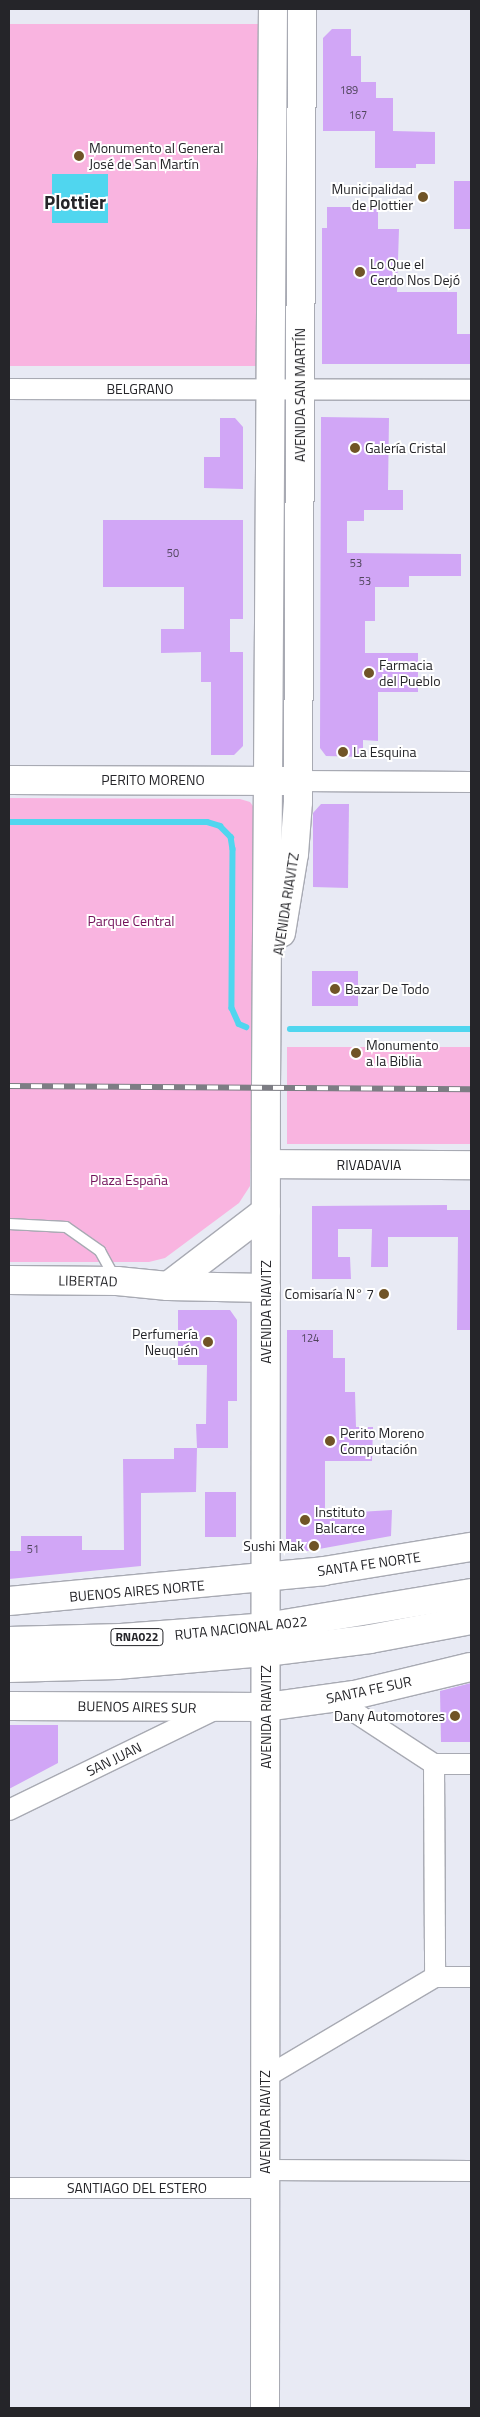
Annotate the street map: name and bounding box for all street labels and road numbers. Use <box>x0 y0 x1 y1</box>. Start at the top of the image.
street label: AVENIDA SAN MARTÍN <box>292 328 308 462</box>
street label: BELGRANO <box>107 381 173 397</box>
street label: PERITO MORENO <box>101 772 205 788</box>
street label: AVENIDA RIAVITZ <box>270 852 302 956</box>
street label: RIVADAVIA <box>337 1157 401 1173</box>
street label: AVENIDA RIAVITZ <box>258 1260 274 1364</box>
street label: LIBERTAD <box>58 1272 118 1290</box>
street label: SANTA FE NORTE <box>316 1548 422 1580</box>
street label: BUENOS AIRES NORTE <box>69 1577 205 1605</box>
street label: RUTA NACIONAL A022 <box>174 1613 308 1643</box>
road number: RNA022 <box>110 1628 164 1646</box>
street label: AVENIDA RIAVITZ <box>258 1665 274 1769</box>
street label: SANTA FE SUR <box>325 1673 413 1707</box>
street label: BUENOS AIRES SUR <box>77 1698 197 1716</box>
street label: SAN JUAN <box>84 1738 144 1780</box>
street label: AVENIDA RIAVITZ <box>257 2070 273 2174</box>
street label: SANTIAGO DEL ESTERO <box>67 2180 207 2196</box>

